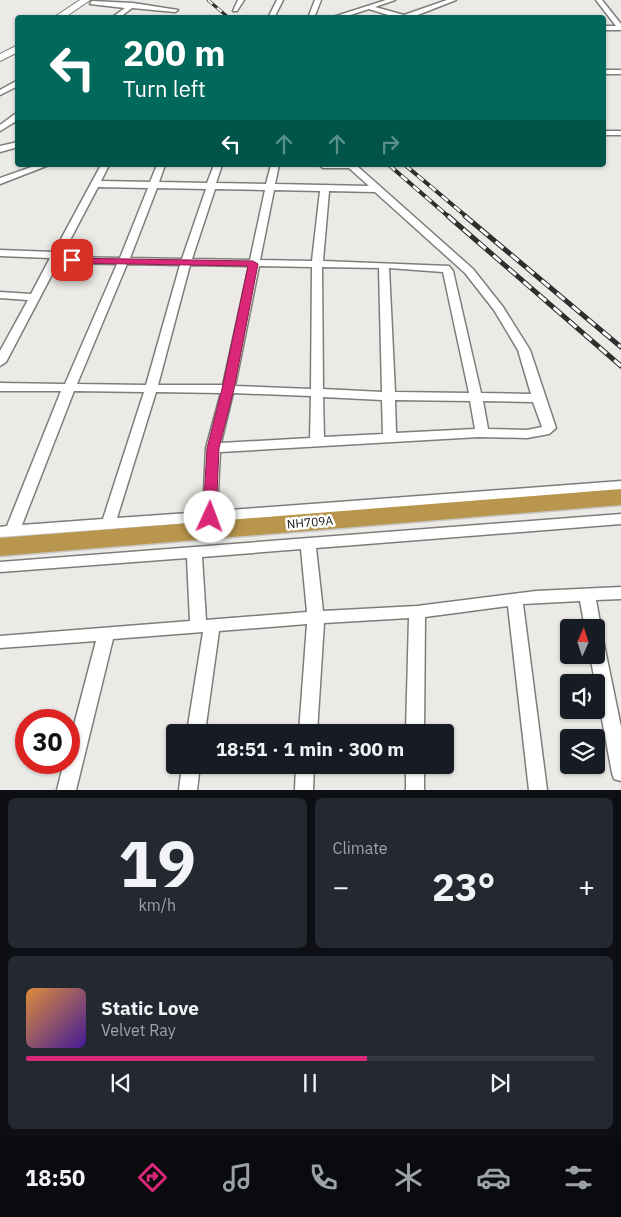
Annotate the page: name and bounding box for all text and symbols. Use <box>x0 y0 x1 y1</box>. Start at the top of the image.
text: 200 m <box>123 30 226 76</box>
icon: left <box>40 35 105 100</box>
text: Turn left <box>123 74 206 103</box>
icon: left <box>217 130 245 158</box>
icon: ahead <box>270 130 298 158</box>
icon: ahead <box>323 130 351 158</box>
icon: right <box>376 130 404 158</box>
pin <box>51 239 93 281</box>
icon: arrive <box>58 246 86 274</box>
position arrow <box>183 490 235 542</box>
street label: NH709A <box>286 512 334 531</box>
north arrow <box>560 619 605 664</box>
map controls <box>560 619 605 774</box>
button: sound <box>560 674 605 719</box>
speed limit sign: 30 <box>15 709 80 774</box>
button: layers <box>560 729 605 774</box>
text: 18:51 · 1 min · 300 m <box>216 737 404 761</box>
text: 19 <box>118 820 196 905</box>
text: Climate <box>333 838 388 858</box>
text: 23° <box>432 862 495 911</box>
text: − <box>333 868 349 905</box>
text: + <box>578 868 595 905</box>
text: km/h <box>138 895 176 915</box>
text: Static Love <box>101 996 199 1020</box>
text: Velvet Ray <box>101 1020 176 1040</box>
icon: previous <box>107 1069 135 1097</box>
icon: pause <box>296 1069 324 1097</box>
icon: next <box>486 1069 514 1097</box>
icon: directions <box>135 1160 170 1195</box>
icon: music <box>220 1160 255 1195</box>
icon: phone <box>306 1160 341 1195</box>
icon: climate <box>391 1160 426 1195</box>
icon: car <box>476 1160 511 1195</box>
icon: filters <box>561 1160 596 1195</box>
text: 18:50 <box>25 1163 85 1192</box>

